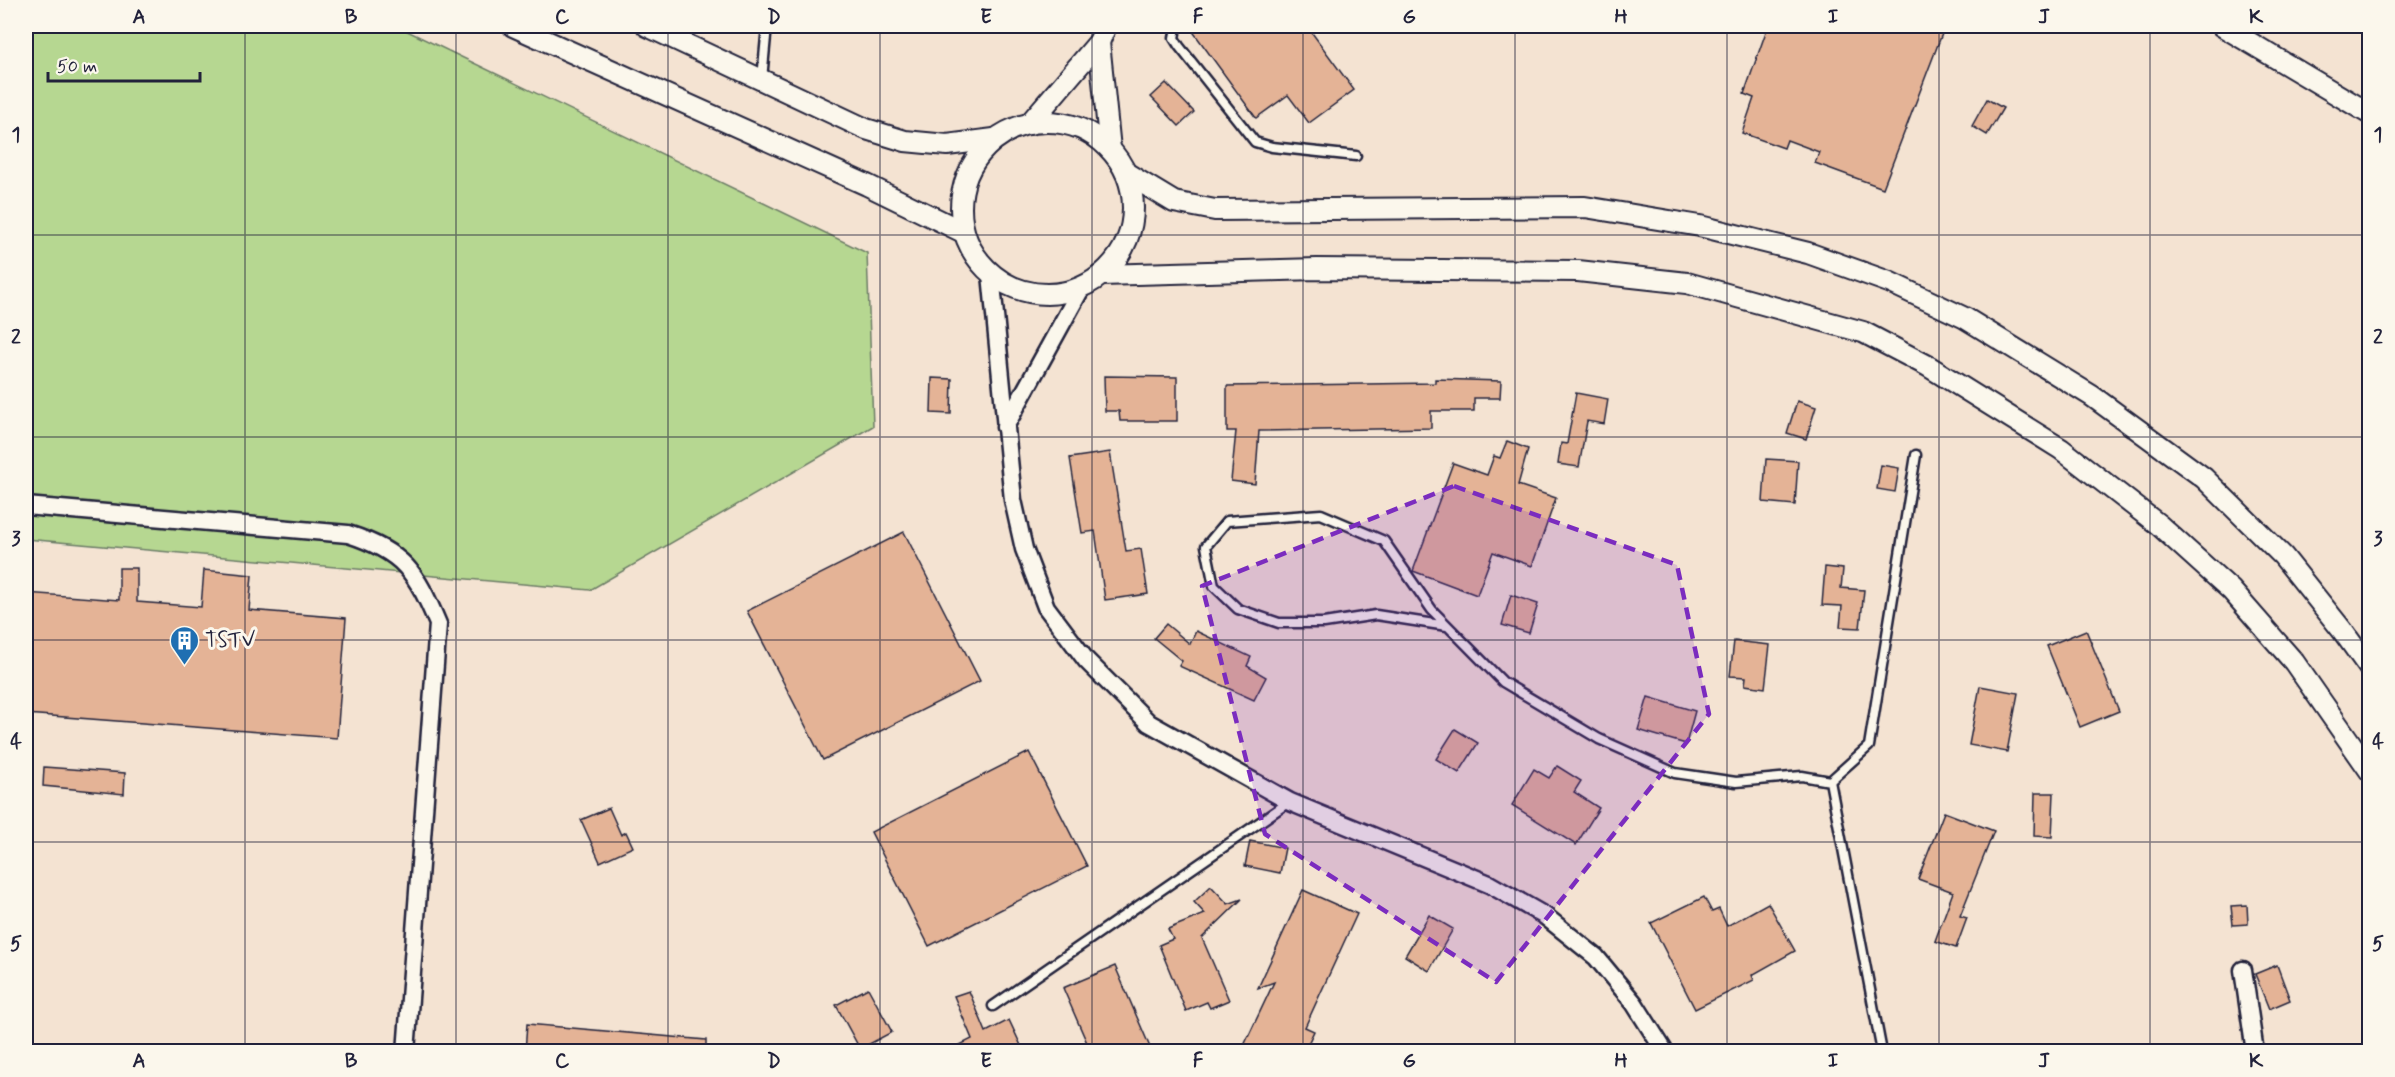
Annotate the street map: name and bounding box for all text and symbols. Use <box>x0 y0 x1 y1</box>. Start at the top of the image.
text: A <box>132 4 146 31</box>
text: B <box>345 4 358 31</box>
text: C <box>555 4 570 31</box>
text: D <box>767 4 781 31</box>
text: E <box>980 4 992 31</box>
text: F <box>1193 4 1204 31</box>
text: G <box>1402 4 1416 31</box>
text: H <box>1614 4 1628 31</box>
text: I <box>1828 4 1838 31</box>
text: J <box>2038 4 2050 31</box>
text: K <box>2249 4 2264 31</box>
scale bar <box>48 45 200 83</box>
text: 50 m <box>57 55 97 79</box>
text: 1 <box>12 122 20 149</box>
text: 1 <box>2374 122 2382 149</box>
text: 2 <box>11 324 21 351</box>
text: 2 <box>2373 324 2383 351</box>
text: 3 <box>11 526 21 553</box>
text: 3 <box>2373 526 2383 553</box>
building icon: TSTV <box>168 624 200 666</box>
place label: TSTV <box>205 626 256 654</box>
text: 4 <box>10 729 22 756</box>
text: 4 <box>2372 729 2384 756</box>
text: 5 <box>10 931 22 958</box>
text: 5 <box>2372 931 2384 958</box>
text: A <box>132 1048 146 1075</box>
text: B <box>345 1048 358 1075</box>
text: C <box>555 1048 570 1075</box>
text: D <box>767 1048 781 1075</box>
text: E <box>980 1048 992 1075</box>
text: F <box>1193 1048 1204 1075</box>
text: G <box>1402 1048 1416 1075</box>
text: H <box>1614 1048 1628 1075</box>
text: I <box>1828 1048 1838 1075</box>
text: J <box>2038 1048 2050 1075</box>
text: K <box>2249 1048 2264 1075</box>

